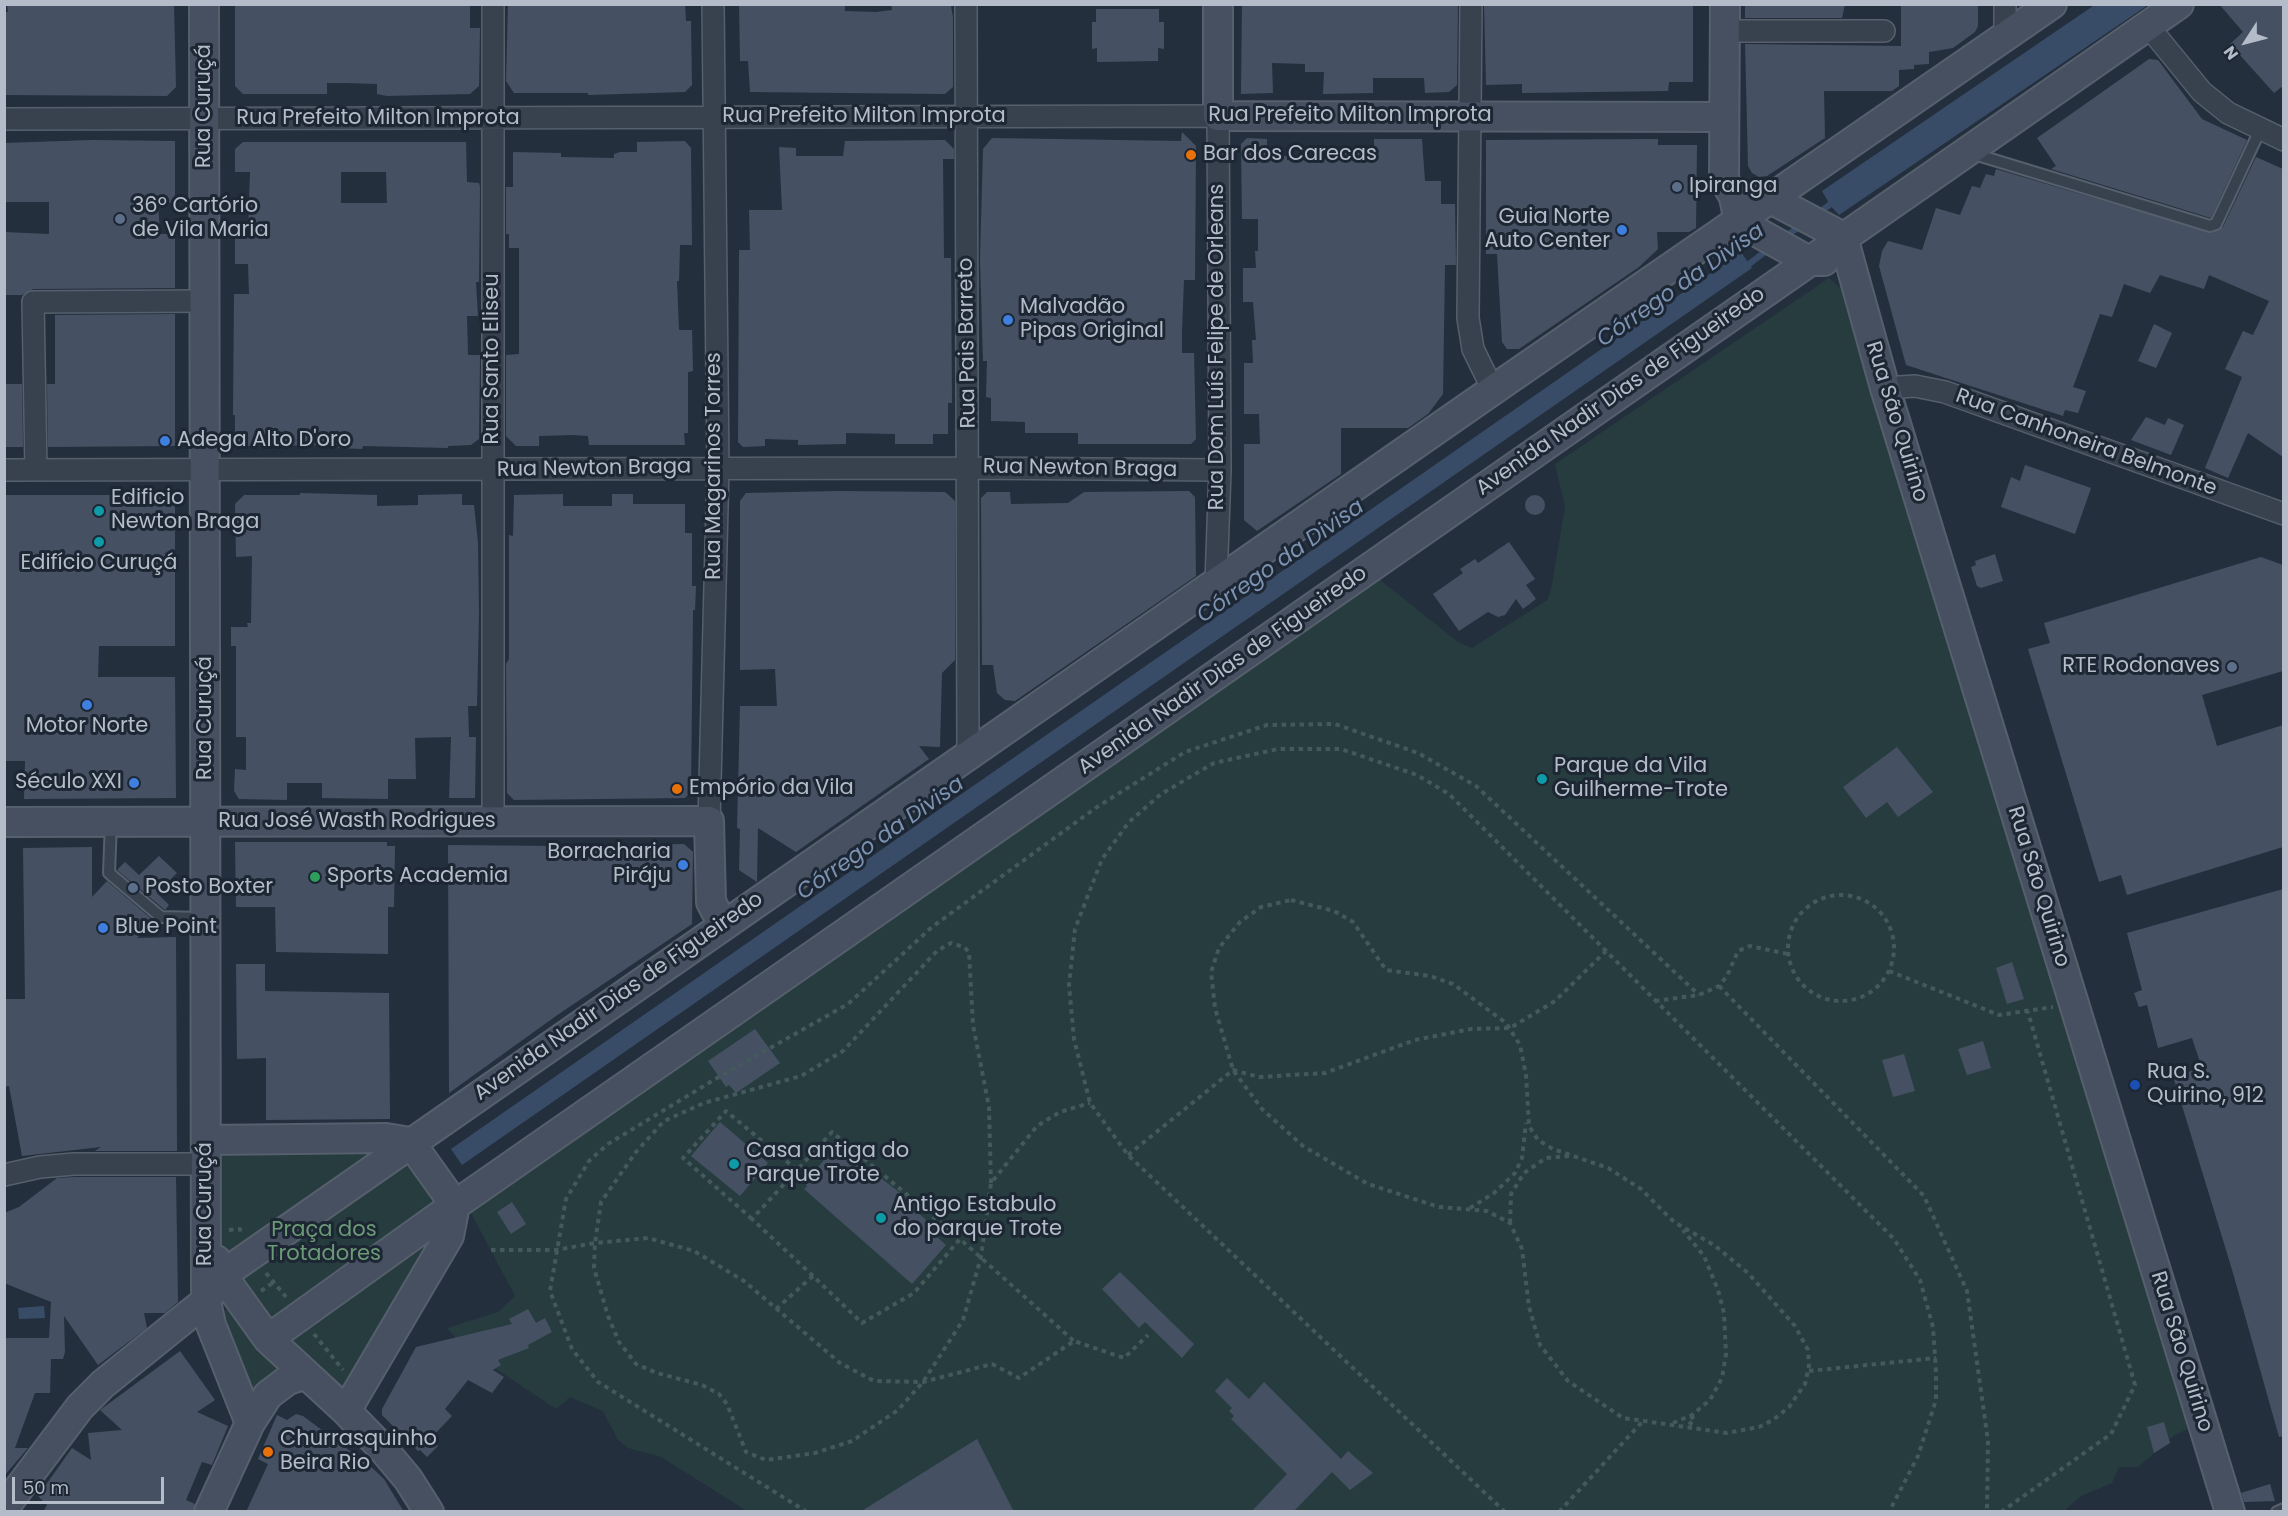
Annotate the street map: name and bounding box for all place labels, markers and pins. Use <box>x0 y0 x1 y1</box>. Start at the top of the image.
place label: Bar dos Carecas <box>1203 142 1377 168</box>
marker: Bar dos Carecas <box>1184 148 1198 162</box>
place label: Ipiranga <box>1689 174 1777 200</box>
marker: Ipiranga <box>1670 180 1684 194</box>
place label: 36º Cartório de Vila Maria <box>132 194 269 244</box>
place label: Guia Norte Auto Center <box>1485 205 1610 255</box>
marker: 36º Cartório de Vila Maria <box>113 212 127 226</box>
marker: Guia Norte Auto Center <box>1615 223 1629 237</box>
place label: Malvadão Pipas Original <box>1020 295 1164 345</box>
marker: Malvadão Pipas Original <box>1001 313 1015 327</box>
place label: Adega Alto D'oro <box>177 428 351 454</box>
marker: Adega Alto D'oro <box>158 434 172 448</box>
place label: Edificio Newton Braga <box>111 486 259 536</box>
marker: Edificio Newton Braga <box>92 504 106 518</box>
marker: Edifício Curuçá <box>92 535 106 549</box>
place label: Edifício Curuçá <box>20 551 178 577</box>
place label: RTE Rodonaves <box>2062 654 2220 680</box>
marker: RTE Rodonaves <box>2225 660 2239 674</box>
marker: Motor Norte <box>80 698 94 712</box>
place label: Motor Norte <box>26 714 148 740</box>
place label: Parque da Vila Guilherme-Trote <box>1554 754 1728 804</box>
place label: Século XXI <box>15 770 122 796</box>
marker: Parque da Vila Guilherme-Trote <box>1535 772 1549 786</box>
marker: Século XXI <box>127 776 141 790</box>
place label: Empório da Vila <box>689 776 854 802</box>
marker: Empório da Vila <box>670 782 684 796</box>
place label: Borracharia Piráju <box>547 840 671 890</box>
marker: Borracharia Piráju <box>676 858 690 872</box>
place label: Sports Academia <box>327 864 508 890</box>
marker: Sports Academia <box>308 870 322 884</box>
place label: Posto Boxter <box>145 875 273 901</box>
marker: Posto Boxter <box>126 881 140 895</box>
place label: Blue Point <box>115 915 217 941</box>
marker: Blue Point <box>96 921 110 935</box>
place label: Rua S. Quirino, 912 <box>2147 1060 2264 1110</box>
marker: Rua S. Quirino, 912 <box>2128 1078 2142 1092</box>
place label: Casa antiga do Parque Trote <box>746 1139 909 1189</box>
marker: Casa antiga do Parque Trote <box>727 1157 741 1171</box>
place label: Antigo Estabulo do parque Trote <box>893 1193 1062 1243</box>
marker: Antigo Estabulo do parque Trote <box>874 1211 888 1225</box>
place label: Churrasquinho Beira Rio <box>280 1427 437 1477</box>
marker: Churrasquinho Beira Rio <box>261 1445 275 1459</box>

